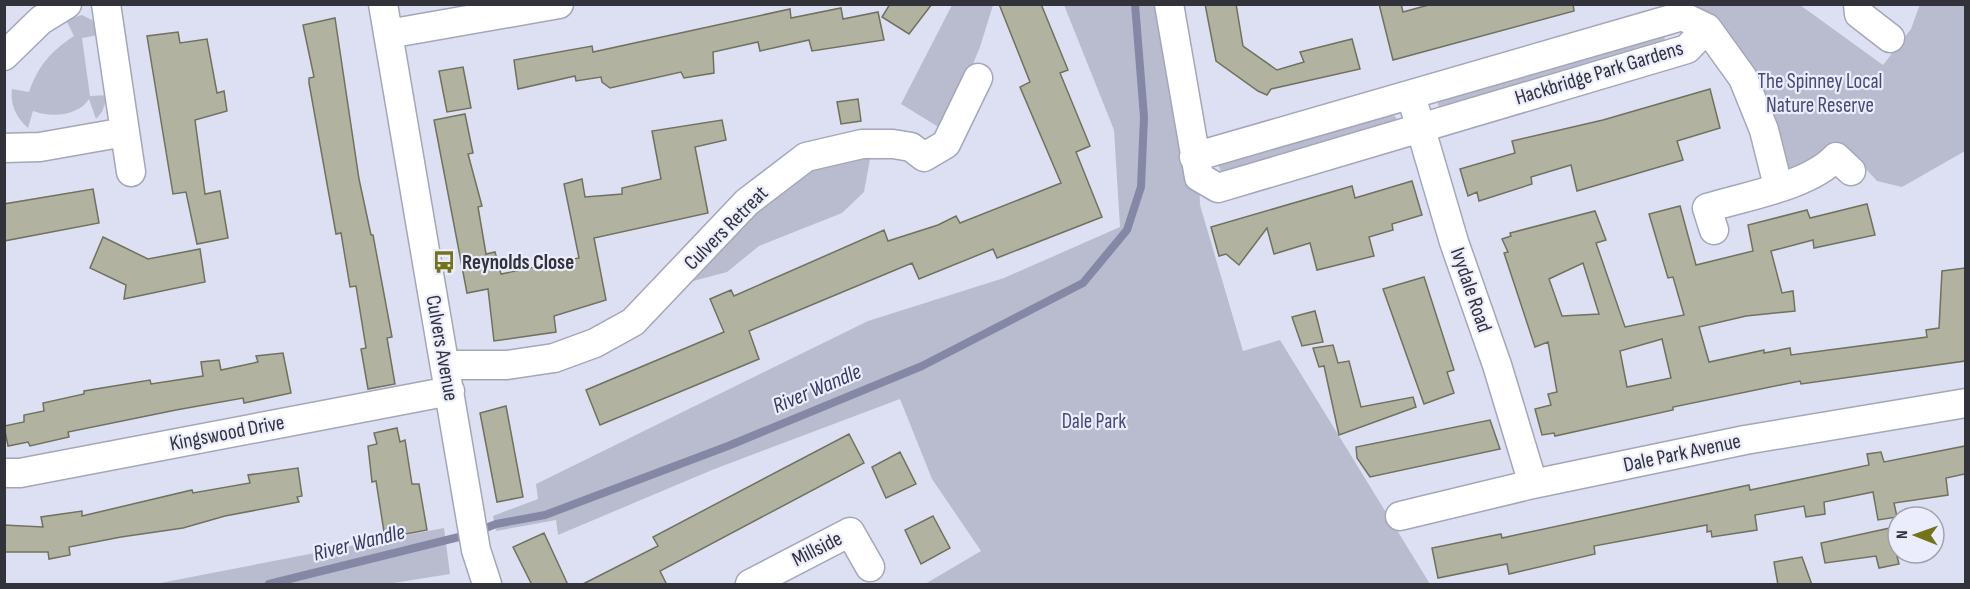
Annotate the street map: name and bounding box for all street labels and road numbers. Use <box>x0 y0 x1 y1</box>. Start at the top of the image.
street label: Hackbridge Park Gardens <box>1512 36 1686 110</box>
street label: Culvers Retreat <box>679 181 773 275</box>
street label: Ivydale Road <box>1445 244 1497 336</box>
street label: Culvers Avenue <box>420 293 464 403</box>
street label: Kingswood Drive <box>168 410 286 456</box>
street label: Dale Park Avenue <box>1621 428 1743 478</box>
street label: Millside <box>788 526 846 572</box>

